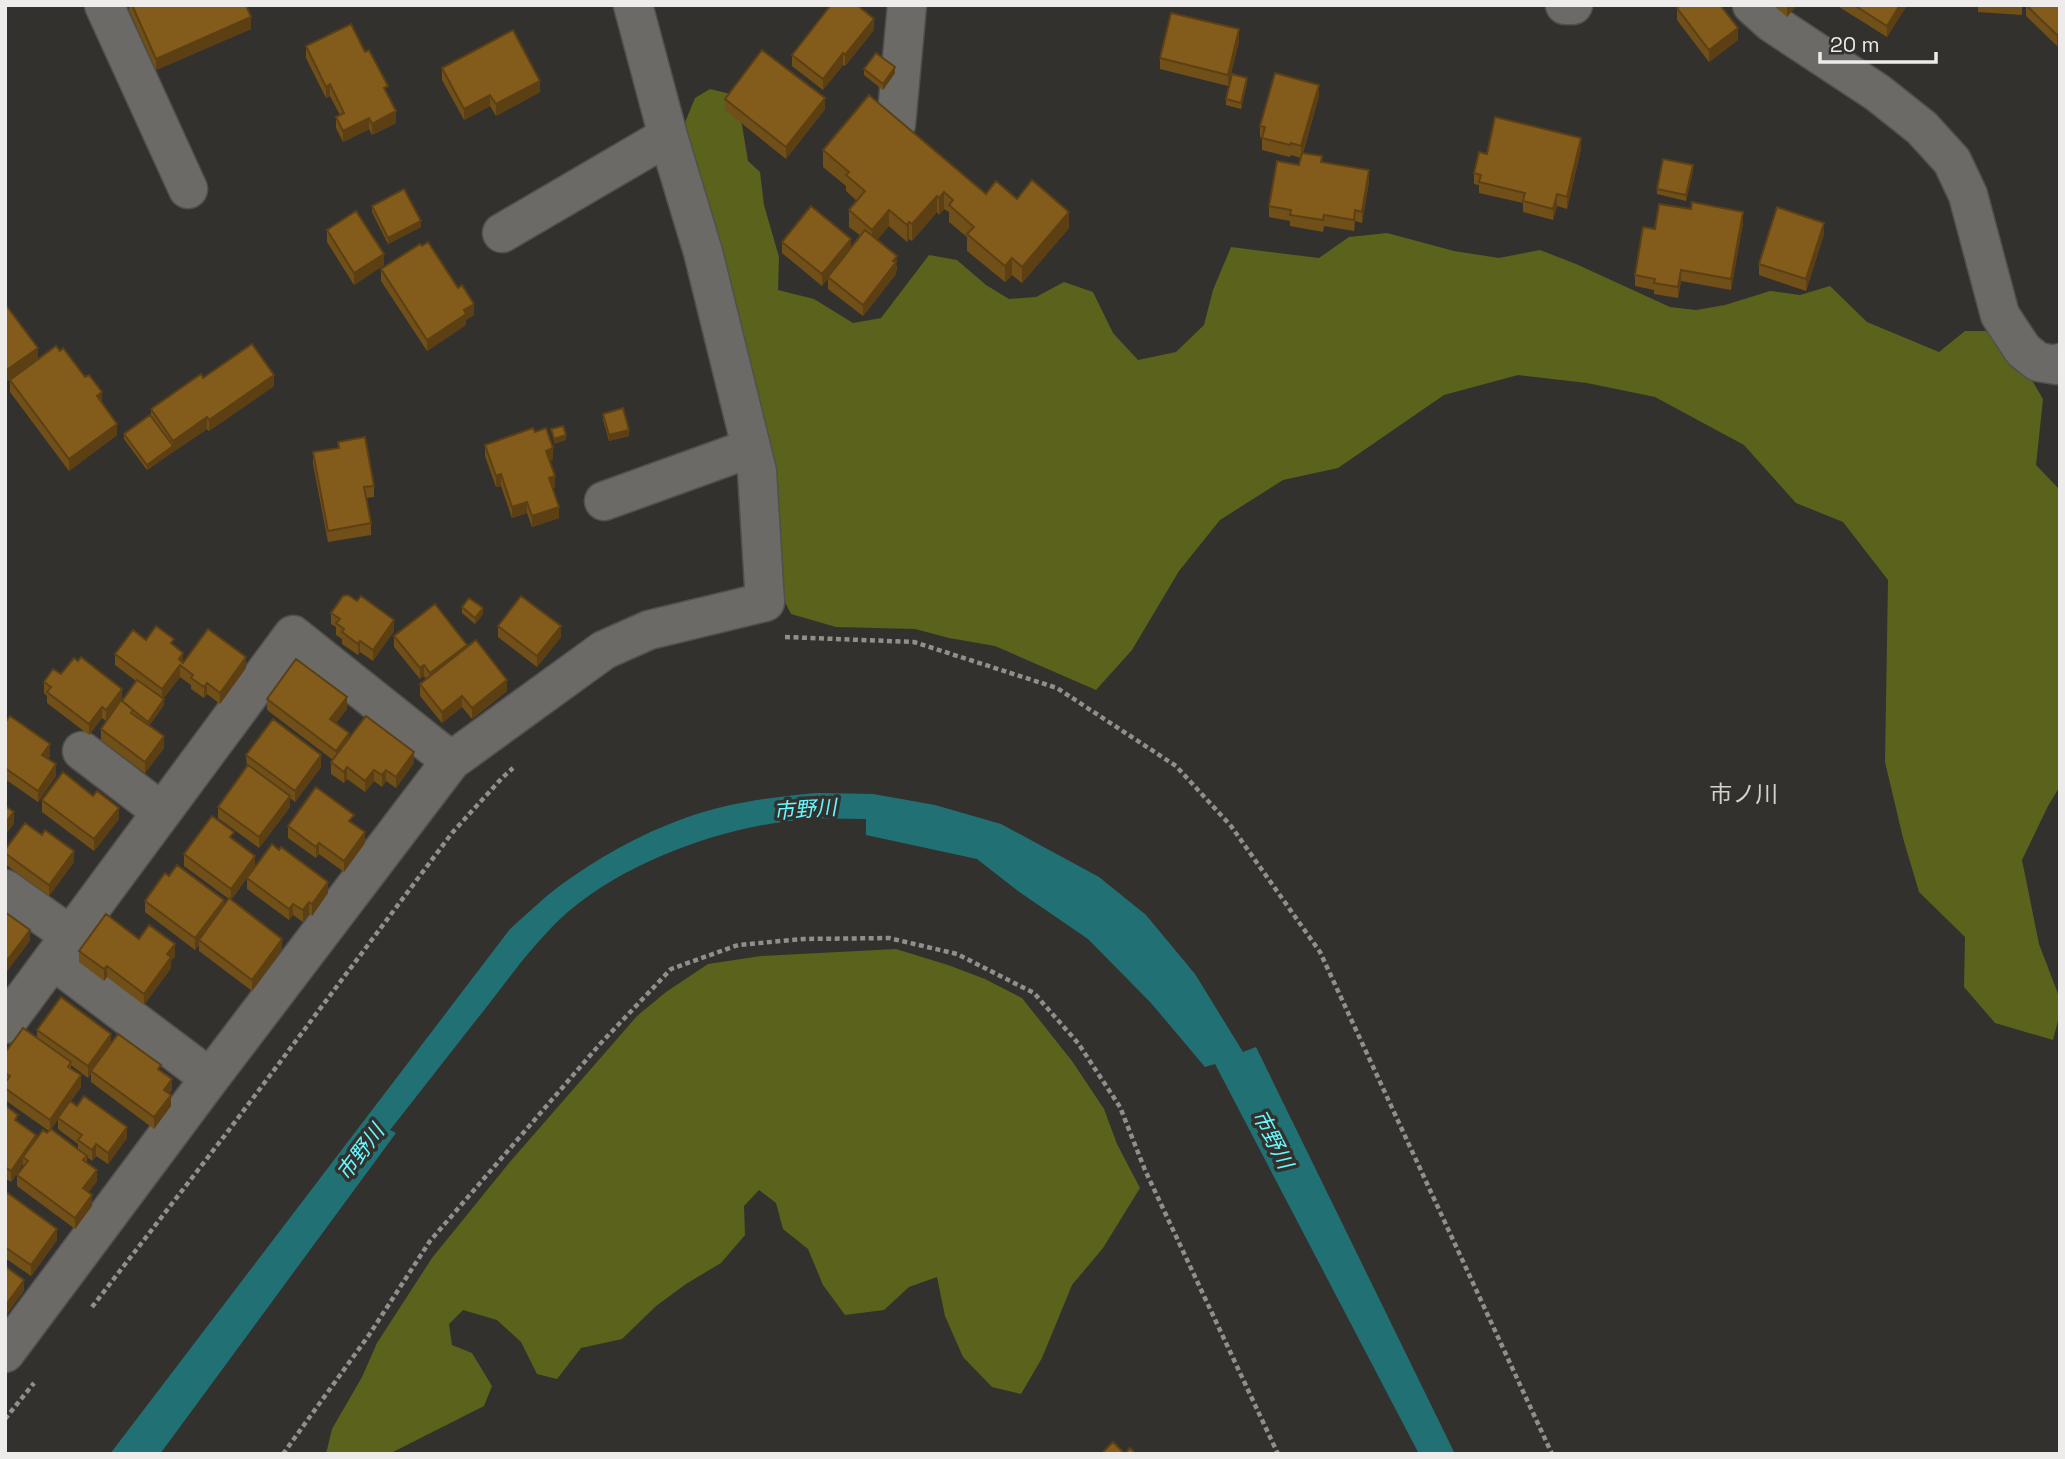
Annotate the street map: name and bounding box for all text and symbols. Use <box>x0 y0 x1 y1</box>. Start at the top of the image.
scale bar <box>1820 21 1936 65</box>
text: 20 m <box>1830 31 1880 58</box>
district label: 市ノ川 <box>1710 779 1779 809</box>
water label: 市野川 <box>773 793 839 825</box>
water label: 市野川 <box>1247 1105 1300 1175</box>
water label: 市野川 <box>330 1117 391 1185</box>

